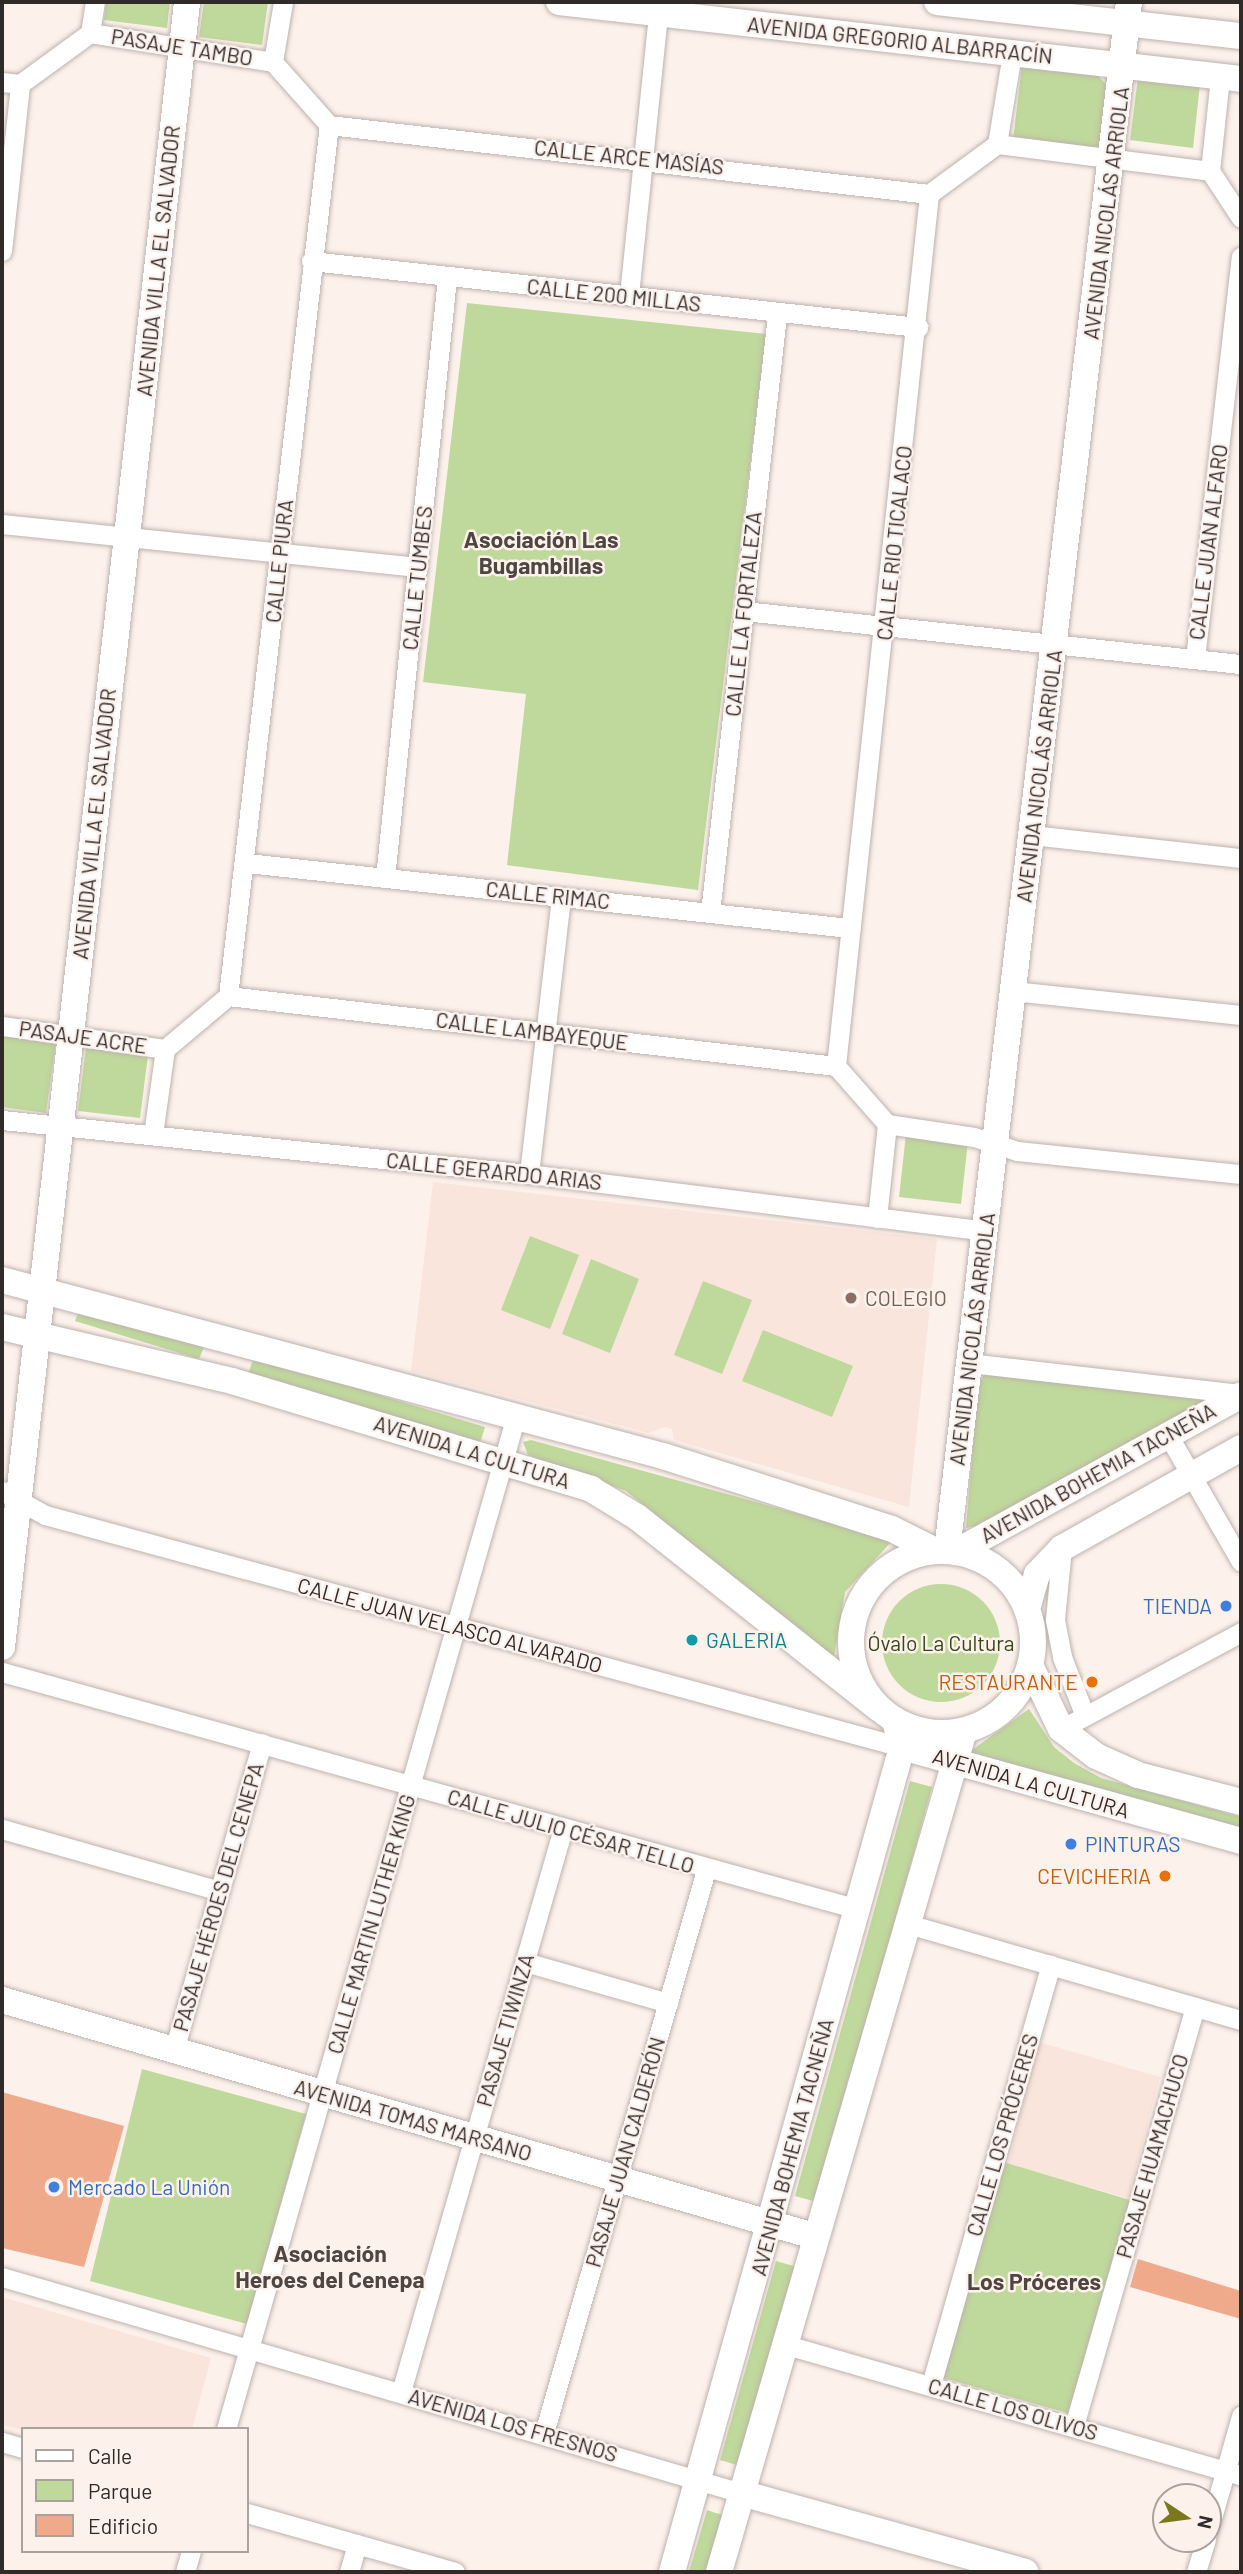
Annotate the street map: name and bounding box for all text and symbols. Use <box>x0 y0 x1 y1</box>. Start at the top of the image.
street label: AVENIDA GREGORIO ALBARRACÍN <box>746 11 1054 69</box>
street label: PASAJE TAMBO <box>109 23 255 71</box>
street label: AVENIDA NICOLÁS ARRIOLA <box>1078 85 1134 341</box>
street label: AVENIDA VILLA EL SALVADOR <box>131 124 185 398</box>
street label: CALLE ARCE MASÍAS <box>533 135 725 179</box>
street label: CALLE 200 MILLAS <box>526 273 702 317</box>
street label: CALLE JUAN ALFARO <box>1183 443 1233 641</box>
street label: CALLE RIO TICALACO <box>871 444 917 642</box>
street label: CALLE PIURA <box>260 498 298 624</box>
street label: CALLE TUMBES <box>397 505 437 651</box>
street label: CALLE LA FORTALEZA <box>720 510 766 718</box>
district label: Asociación Las Bugambillas <box>463 525 619 579</box>
street label: AVENIDA NICOLÁS ARRIOLA <box>1011 648 1067 904</box>
street label: AVENIDA VILLA EL SALVADOR <box>67 687 121 961</box>
street label: CALLE RIMAC <box>485 876 611 914</box>
street label: CALLE LAMBAYEQUE <box>434 1007 630 1055</box>
street label: PASAJE ACRE <box>17 1016 149 1058</box>
street label: CALLE GERARDO ARIAS <box>385 1147 603 1195</box>
street label: AVENIDA NICOLÁS ARRIOLA <box>944 1211 1000 1467</box>
place label: COLEGIO <box>865 1285 947 1311</box>
marker: COLEGIO <box>843 1290 859 1306</box>
street label: AVENIDA BOHEMIA TACNEÑA <box>976 1398 1220 1548</box>
street label: AVENIDA LA CULTURA <box>371 1410 573 1494</box>
street label: CALLE JUAN VELASCO ALVARADO <box>295 1572 605 1678</box>
place label: TIENDA <box>1143 1593 1212 1619</box>
marker: TIENDA <box>1218 1598 1234 1614</box>
place label: GALERIA <box>706 1627 787 1653</box>
park label: Óvalo La Cultura <box>868 1630 1014 1656</box>
marker: GALERIA <box>684 1632 700 1648</box>
place label: RESTAURANTE <box>938 1669 1078 1695</box>
marker: RESTAURANTE <box>1084 1674 1100 1690</box>
street label: AVENIDA LA CULTURA <box>930 1743 1132 1823</box>
street label: PASAJE HÉROES DEL CENEPA <box>168 1760 268 2034</box>
street label: CALLE JULIO CÉSAR TELLO <box>445 1784 697 1878</box>
street label: CALLE MARTIN LUTHER KING <box>322 1791 420 2057</box>
place label: PINTURAS <box>1085 1831 1181 1857</box>
marker: PINTURAS <box>1063 1836 1079 1852</box>
place label: CEVICHERIA <box>1037 1863 1151 1889</box>
marker: CEVICHERIA <box>1157 1868 1173 1884</box>
street label: PASAJE TIWINZA <box>471 1951 539 2109</box>
street label: AVENIDA BOHEMIA TACNEÑA <box>746 2016 838 2278</box>
street label: CALLE LOS PRÓCERES <box>961 2031 1043 2239</box>
street label: PASAJE JUAN CALDERÓN <box>580 2034 670 2270</box>
street label: PASAJE HUAMACHUCO <box>1111 2051 1193 2261</box>
street label: AVENIDA TOMAS MARSANO <box>291 2074 535 2166</box>
place label: Mercado La Unión <box>68 2174 230 2200</box>
marker: Mercado La Unión <box>46 2179 62 2195</box>
district label: Asociación Heroes del Cenepa <box>235 2239 425 2293</box>
district label: Los Próceres <box>967 2267 1101 2295</box>
street label: CALLE LOS OLIVOS <box>925 2373 1101 2445</box>
street label: AVENIDA LOS FRESNOS <box>406 2383 620 2467</box>
legend <box>21 2427 248 2553</box>
text: Calle <box>88 2443 132 2468</box>
text: Parque <box>88 2478 153 2503</box>
north arrow <box>1152 2483 1222 2553</box>
text: Edificio <box>88 2513 158 2538</box>
text: N <box>1193 2514 1219 2531</box>

